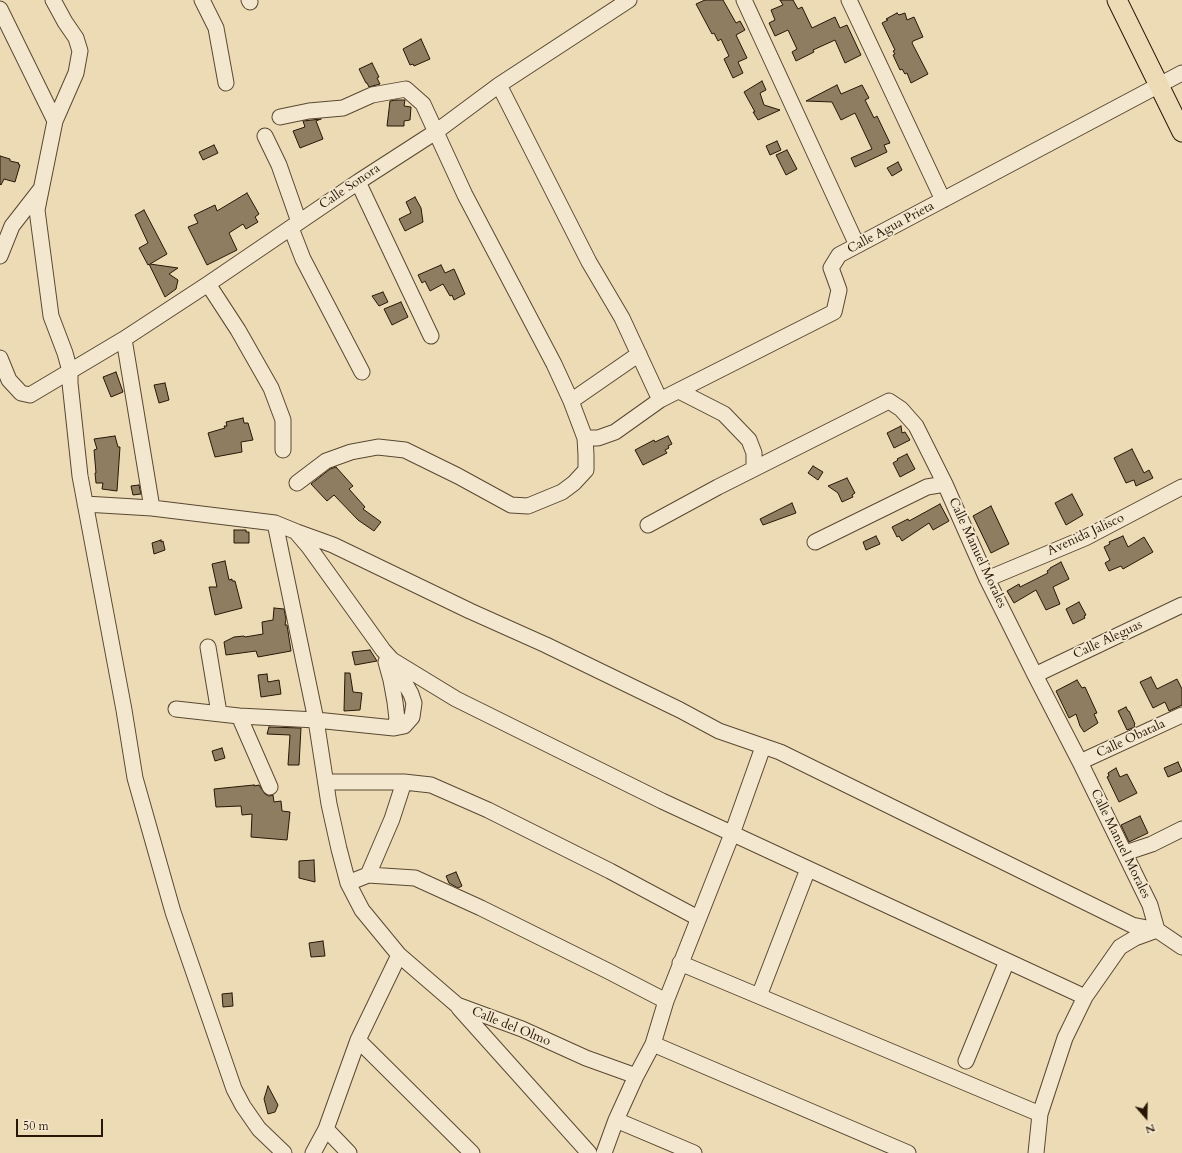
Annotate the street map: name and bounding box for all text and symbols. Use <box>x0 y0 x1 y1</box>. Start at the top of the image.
street label: Calle Sonora <box>317 161 383 213</box>
street label: Calle Agua Prieta <box>845 199 937 257</box>
street label: Calle Manuel Morales <box>945 495 1009 611</box>
street label: Avenida Jalisco <box>1045 510 1127 560</box>
street label: Calle Aleguas <box>1071 617 1145 663</box>
street label: Calle Obatala <box>1094 716 1168 762</box>
street label: Calle Manuel Morales <box>1087 787 1153 901</box>
street label: Calle del Olmo <box>469 1004 553 1050</box>
north arrow <box>1126 1097 1166 1137</box>
scale bar <box>18 1111 105 1137</box>
text: 50 m <box>23 1118 49 1134</box>
text: N <box>1143 1120 1157 1137</box>

